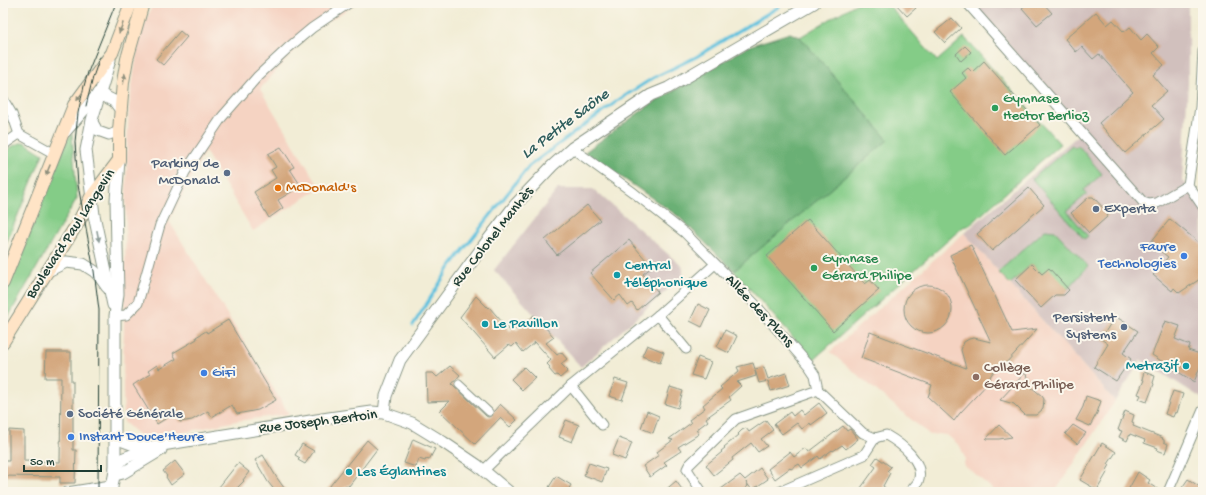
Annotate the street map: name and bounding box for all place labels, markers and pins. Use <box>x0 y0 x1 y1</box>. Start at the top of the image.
place label: Gymnase Hector Berlioz <box>1003 90 1089 125</box>
marker: Gymnase Hector Berlioz <box>990 103 1000 113</box>
place label: Parking de McDonald <box>150 155 220 190</box>
marker: Parking de McDonald <box>222 168 232 178</box>
place label: McDonald's <box>286 179 356 197</box>
marker: McDonald's <box>273 183 283 193</box>
place label: Experta <box>1104 200 1157 218</box>
marker: Experta <box>1091 204 1101 214</box>
place label: Faure Technologies <box>1097 238 1176 273</box>
place label: Gymnase Gérard Philipe <box>822 250 912 285</box>
marker: Faure Technologies <box>1179 251 1189 261</box>
place label: Central téléphonique <box>624 257 708 292</box>
marker: Gymnase Gérard Philipe <box>809 263 819 273</box>
marker: Central téléphonique <box>612 270 622 280</box>
place label: Persistent Systems <box>1052 309 1118 344</box>
place label: Le Pavillon <box>493 315 558 333</box>
marker: Le Pavillon <box>480 319 490 329</box>
marker: Persistent Systems <box>1119 322 1129 332</box>
place label: Metrazif <box>1126 357 1179 375</box>
place label: Collège Gérard Philipe <box>984 359 1074 394</box>
marker: Metrazif <box>1181 361 1191 371</box>
place label: GiFi <box>212 364 236 382</box>
marker: GiFi <box>199 368 209 378</box>
marker: Collège Gérard Philipe <box>971 372 981 382</box>
place label: Société Générale <box>78 405 183 423</box>
marker: Société Générale <box>65 409 75 419</box>
place label: Instant Douce'Heure <box>79 428 204 446</box>
marker: Instant Douce'Heure <box>66 432 76 442</box>
place label: Les Églantines <box>357 463 446 481</box>
marker: Les Églantines <box>344 467 354 477</box>

